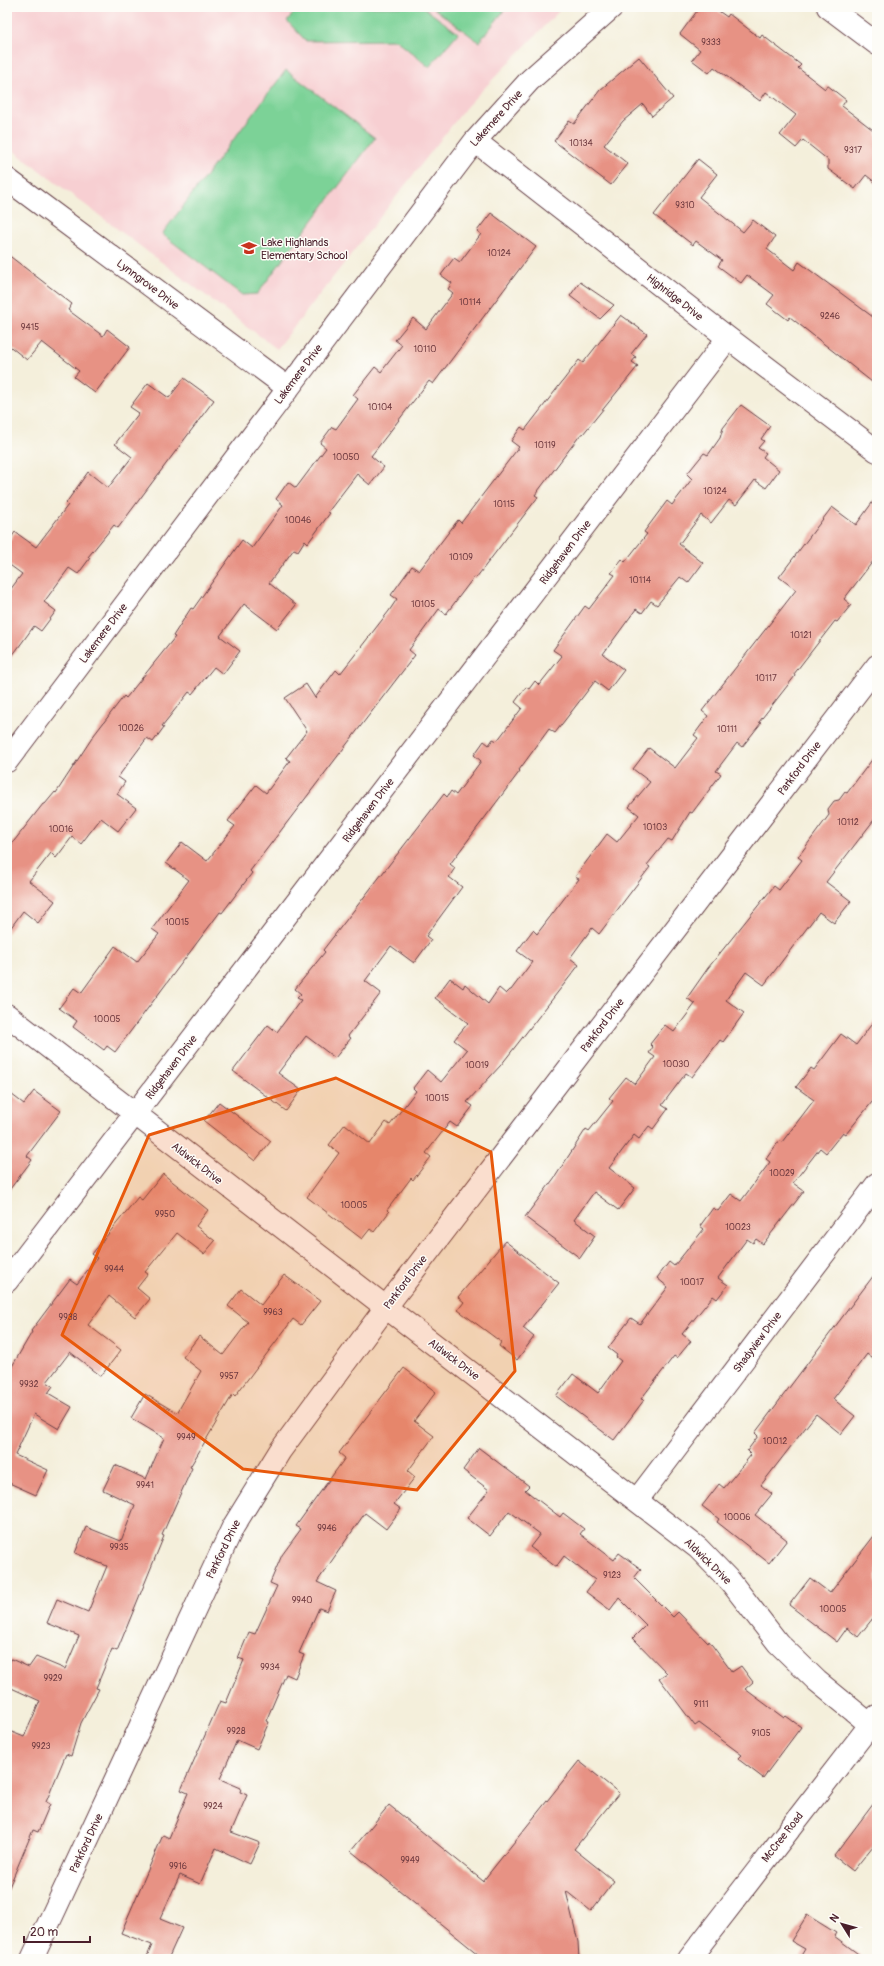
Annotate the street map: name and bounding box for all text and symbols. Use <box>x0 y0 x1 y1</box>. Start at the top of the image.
house number: 9333 <box>701 37 721 48</box>
street label: Lakemere Drive <box>468 87 525 149</box>
house number: 10134 <box>569 138 593 149</box>
house number: 9317 <box>844 145 862 156</box>
house number: 9310 <box>675 200 695 211</box>
place label: Lake Highlands Elementary School <box>261 236 348 262</box>
school or university icon: Lake Highlands Elementary School <box>240 239 258 257</box>
house number: 10124 <box>487 248 511 259</box>
street label: Lynngrove Drive <box>114 257 182 312</box>
street label: Highridge Drive <box>644 271 706 324</box>
house number: 10114 <box>459 297 482 308</box>
house number: 9246 <box>820 311 840 322</box>
house number: 9415 <box>21 322 39 333</box>
street label: Lakemere Drive <box>272 341 325 407</box>
house number: 10110 <box>414 344 436 355</box>
house number: 10104 <box>368 402 393 413</box>
house number: 10119 <box>534 440 556 451</box>
house number: 10050 <box>333 452 359 463</box>
house number: 10124 <box>703 486 727 497</box>
house number: 10115 <box>493 499 515 510</box>
house number: 10046 <box>285 515 311 526</box>
street label: Ridgehaven Drive <box>537 517 594 587</box>
house number: 10109 <box>449 552 473 563</box>
house number: 10114 <box>629 575 652 586</box>
house number: 10105 <box>411 599 435 610</box>
street label: Lakemere Drive <box>77 600 130 666</box>
house number: 10121 <box>790 630 812 641</box>
house number: 10117 <box>755 673 777 684</box>
house number: 10026 <box>118 723 144 734</box>
house number: 10111 <box>717 724 737 735</box>
street label: Parkford Drive <box>775 738 824 798</box>
street label: Ridgehaven Drive <box>340 775 397 845</box>
house number: 10112 <box>837 817 859 828</box>
house number: 10103 <box>643 822 667 833</box>
house number: 10016 <box>49 824 73 835</box>
house number: 10015 <box>165 917 189 928</box>
street label: Parkford Drive <box>578 995 627 1055</box>
house number: 10005 <box>94 1014 121 1025</box>
street label: Ridgehaven Drive <box>143 1032 200 1102</box>
house number: 10030 <box>663 1059 689 1070</box>
house number: 10019 <box>465 1060 489 1071</box>
house number: 10015 <box>425 1093 449 1104</box>
street label: Aldwick Drive <box>169 1140 225 1188</box>
house number: 10029 <box>769 1168 795 1179</box>
house number: 10005 <box>341 1200 368 1211</box>
house number: 9950 <box>155 1209 175 1220</box>
house number: 10023 <box>725 1222 751 1233</box>
street label: Parkford Drive <box>381 1252 430 1312</box>
house number: 9944 <box>104 1264 125 1275</box>
house number: 10017 <box>680 1277 704 1288</box>
house number: 9963 <box>263 1307 283 1318</box>
street label: Shadyview Drive <box>730 1309 785 1375</box>
house number: 9938 <box>59 1312 78 1323</box>
street label: Aldwick Drive <box>426 1336 482 1383</box>
house number: 9957 <box>220 1371 239 1382</box>
house number: 9932 <box>19 1379 39 1390</box>
house number: 9949 <box>176 1432 196 1443</box>
house number: 10012 <box>763 1436 787 1447</box>
house number: 9941 <box>136 1480 154 1491</box>
house number: 10006 <box>723 1512 751 1523</box>
street label: Parkford Drive <box>204 1517 244 1581</box>
house number: 9946 <box>317 1523 337 1534</box>
street label: Aldwick Drive <box>681 1536 734 1587</box>
house number: 9935 <box>109 1542 129 1553</box>
house number: 9123 <box>603 1570 621 1581</box>
house number: 9940 <box>292 1595 312 1606</box>
house number: 10005 <box>820 1604 847 1615</box>
house number: 9934 <box>260 1662 281 1673</box>
house number: 9929 <box>44 1673 63 1684</box>
house number: 9111 <box>693 1699 709 1710</box>
house number: 9928 <box>227 1726 246 1737</box>
house number: 9105 <box>751 1728 771 1739</box>
house number: 9923 <box>31 1741 51 1752</box>
house number: 9924 <box>203 1801 224 1812</box>
street label: McCree Road <box>759 1810 806 1865</box>
street label: Parkford Drive <box>67 1811 106 1875</box>
house number: 9949 <box>400 1855 420 1866</box>
house number: 9916 <box>169 1861 187 1872</box>
north arrow <box>822 1904 862 1944</box>
text: N <box>827 1911 842 1925</box>
scale bar <box>24 1918 90 1944</box>
text: 20 m <box>30 1925 59 1940</box>

